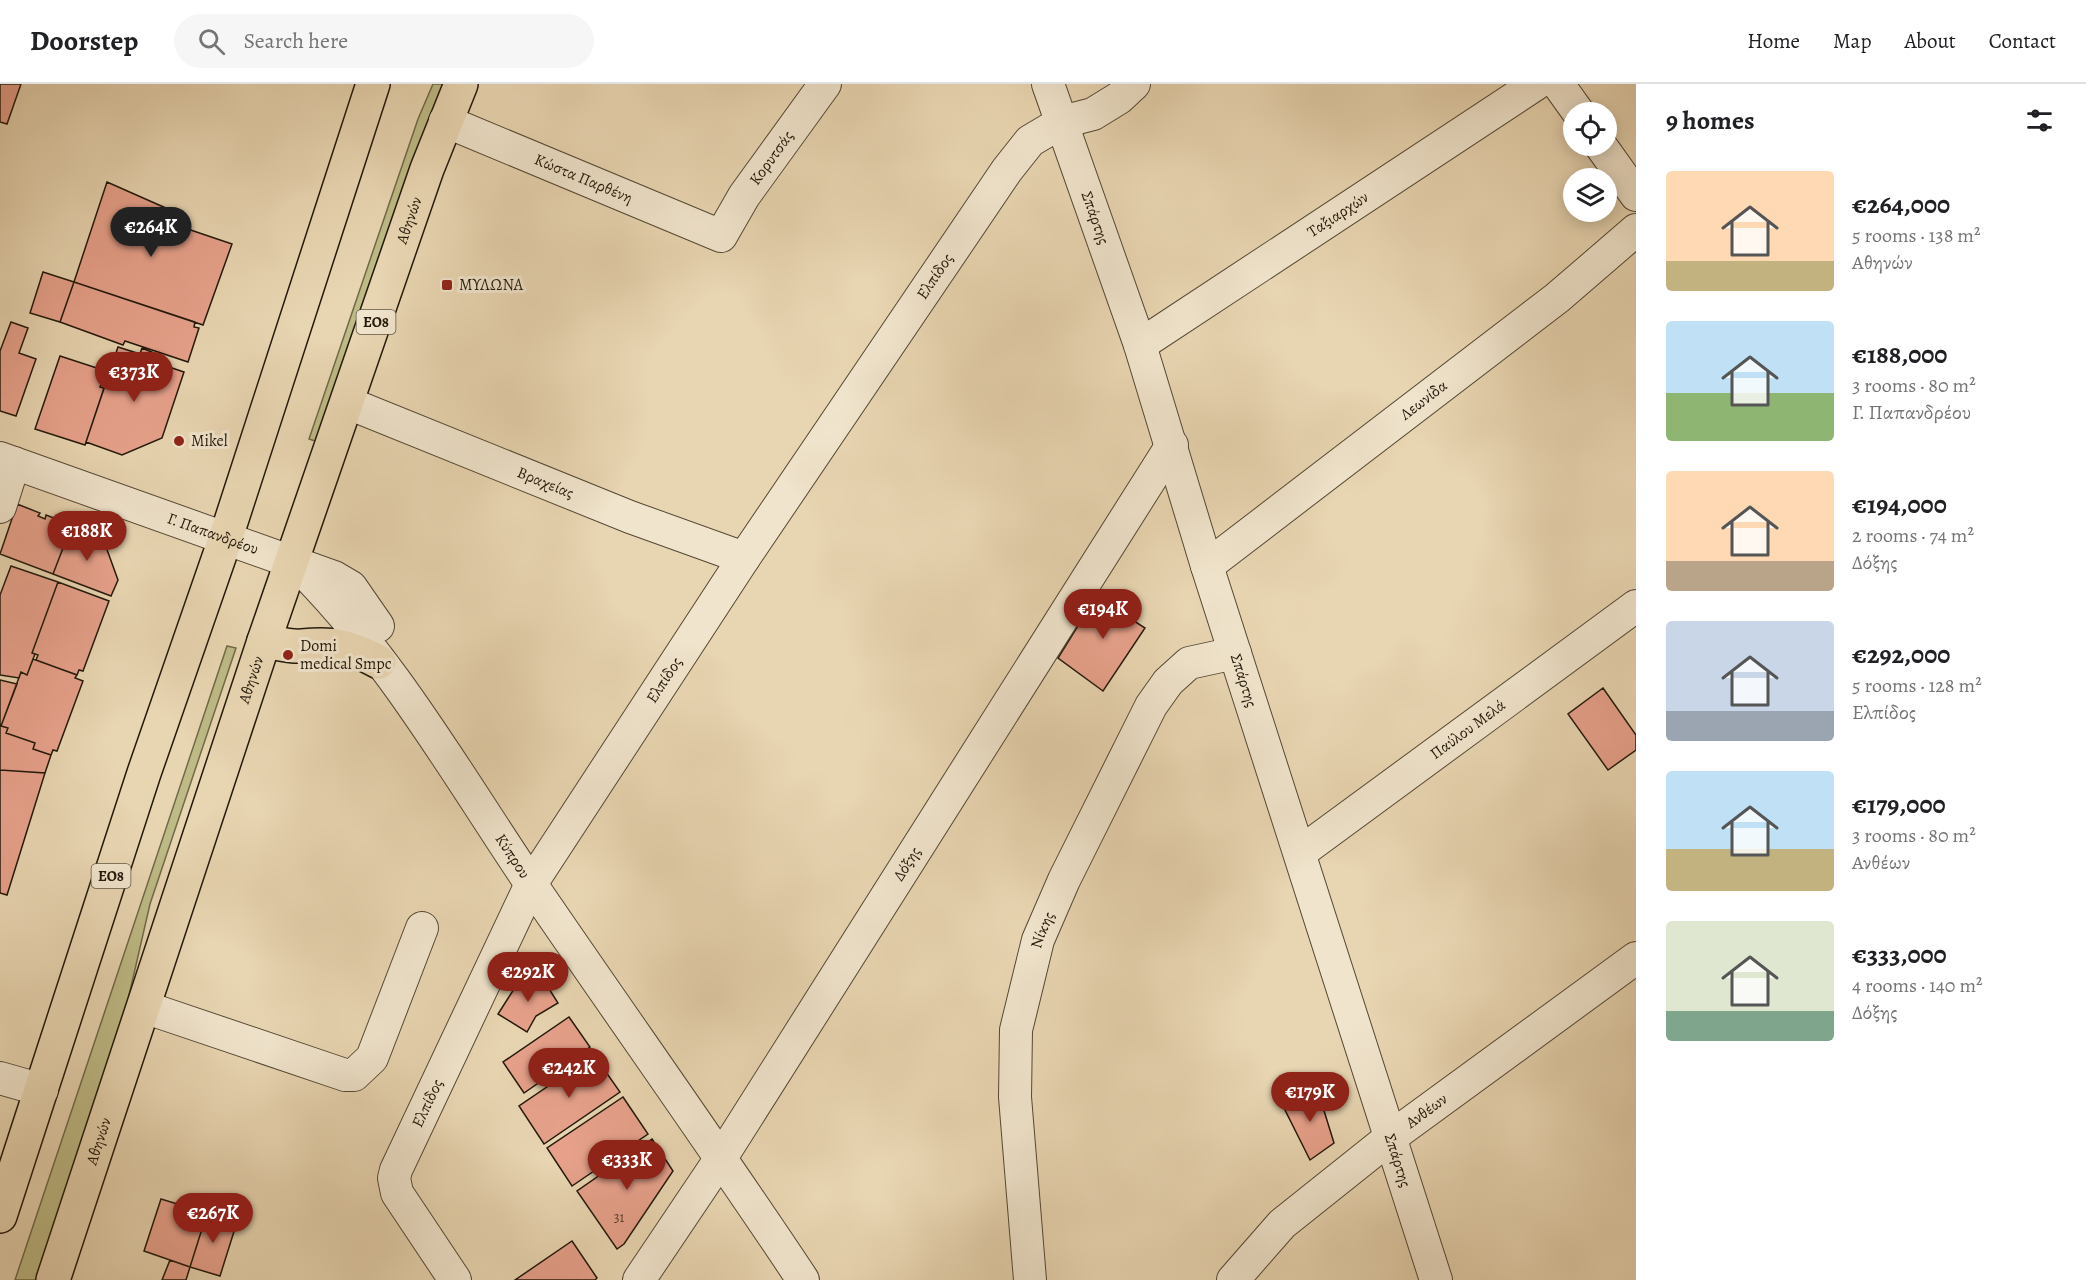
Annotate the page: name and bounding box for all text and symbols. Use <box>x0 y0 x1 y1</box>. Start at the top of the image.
search box <box>174 14 594 68</box>
text: Doorstep <box>30 22 138 60</box>
icon: search <box>195 25 228 58</box>
text: Search here <box>243 26 348 56</box>
text: Home <box>1747 27 1800 55</box>
text: Map <box>1833 27 1871 55</box>
text: About <box>1904 27 1956 55</box>
text: Contact <box>1989 27 2056 55</box>
map controls <box>1563 102 1617 222</box>
button: locate <box>1563 102 1617 156</box>
text: 9 homes <box>1666 103 1755 138</box>
icon: filters <box>2023 104 2056 137</box>
street label: Κορυτσάς <box>744 126 799 190</box>
street label: Κώστα Παρθένη <box>531 148 636 209</box>
button: layers <box>1563 168 1617 222</box>
street label: Ταξιαρχών <box>1303 186 1373 243</box>
text: €264,000 <box>1852 187 1950 222</box>
street label: Σπάρτης <box>1076 188 1115 248</box>
street label: Αθηνών <box>391 193 428 248</box>
icon: home <box>1714 195 1786 267</box>
pin: €264K <box>109 207 193 258</box>
text: €264K <box>124 213 178 240</box>
text: 5 rooms · 138 m² <box>1852 222 1981 249</box>
street label: Ελπίδος <box>911 249 958 304</box>
text: Αθηνών <box>1852 249 1913 276</box>
place label: ΜΥΛΩΝΑ <box>459 274 524 296</box>
marker: ΜΥΛΩΝΑ <box>440 278 454 292</box>
road number: ΕΟ8 <box>356 310 395 334</box>
text: €188,000 <box>1852 337 1947 372</box>
icon: home <box>1714 345 1786 417</box>
pin: €373K <box>92 352 176 403</box>
text: €373K <box>109 358 159 385</box>
text: 3 rooms · 80 m² <box>1852 372 1976 399</box>
street label: Λεωνίδα <box>1395 375 1452 426</box>
text: Γ. Παπανδρέου <box>1852 399 1971 426</box>
place label: Mikel <box>191 430 228 452</box>
marker: Mikel <box>172 434 186 448</box>
street label: Βραχείας <box>514 461 577 504</box>
text: €194,000 <box>1852 487 1947 522</box>
icon: home <box>1714 495 1786 567</box>
street label: Γ. Παπανδρέου <box>164 507 261 560</box>
pin: €188K <box>45 511 129 562</box>
text: €188K <box>62 517 112 544</box>
text: 2 rooms · 74 m² <box>1852 522 1974 549</box>
text: Δόξης <box>1852 549 1897 576</box>
pin: €194K <box>1061 589 1145 640</box>
text: €194K <box>1078 595 1128 622</box>
place label: Domi medical Smpc <box>300 635 392 675</box>
text: €292,000 <box>1852 637 1950 672</box>
icon: home <box>1714 645 1786 717</box>
marker: Domi medical Smpc <box>281 648 295 662</box>
street label: Σπάρτης <box>1225 651 1263 710</box>
street label: Ελπίδος <box>641 652 688 708</box>
street label: Αθηνών <box>233 653 269 707</box>
text: 5 rooms · 128 m² <box>1852 672 1982 699</box>
street label: Παύλου Μελά <box>1426 694 1510 765</box>
text: Ελπίδος <box>1852 699 1916 726</box>
text: €179,000 <box>1852 787 1946 822</box>
icon: home <box>1714 795 1786 867</box>
text: 3 rooms · 80 m² <box>1852 822 1976 849</box>
street label: Κύπρου <box>490 829 535 883</box>
street label: Δόξης <box>888 842 926 885</box>
text: Ανθέων <box>1852 849 1910 876</box>
road number: ΕΟ8 <box>92 864 130 888</box>
street label: Νίκης <box>1025 908 1060 951</box>
text: €333,000 <box>1852 937 1947 972</box>
icon: home <box>1714 945 1786 1017</box>
pin: €292K <box>486 952 570 1003</box>
text: €292K <box>501 958 555 985</box>
text: 4 rooms · 140 m² <box>1852 972 1983 999</box>
text: Δόξης <box>1852 999 1897 1026</box>
pin: €242K <box>527 1048 611 1099</box>
text: €242K <box>542 1054 596 1081</box>
pin: €179K <box>1268 1072 1352 1123</box>
street label: Ελπίδος <box>407 1075 449 1131</box>
text: €179K <box>1285 1078 1335 1105</box>
street label: Ανθέων <box>1401 1088 1452 1134</box>
street label: Αθηνών <box>80 1114 117 1169</box>
street label: Σπάρτης <box>1379 1131 1417 1190</box>
pin: €333K <box>585 1140 669 1191</box>
text: €333K <box>602 1146 652 1173</box>
pin: €267K <box>171 1193 255 1244</box>
text: €267K <box>187 1199 239 1226</box>
house number: 31 <box>614 1208 625 1227</box>

